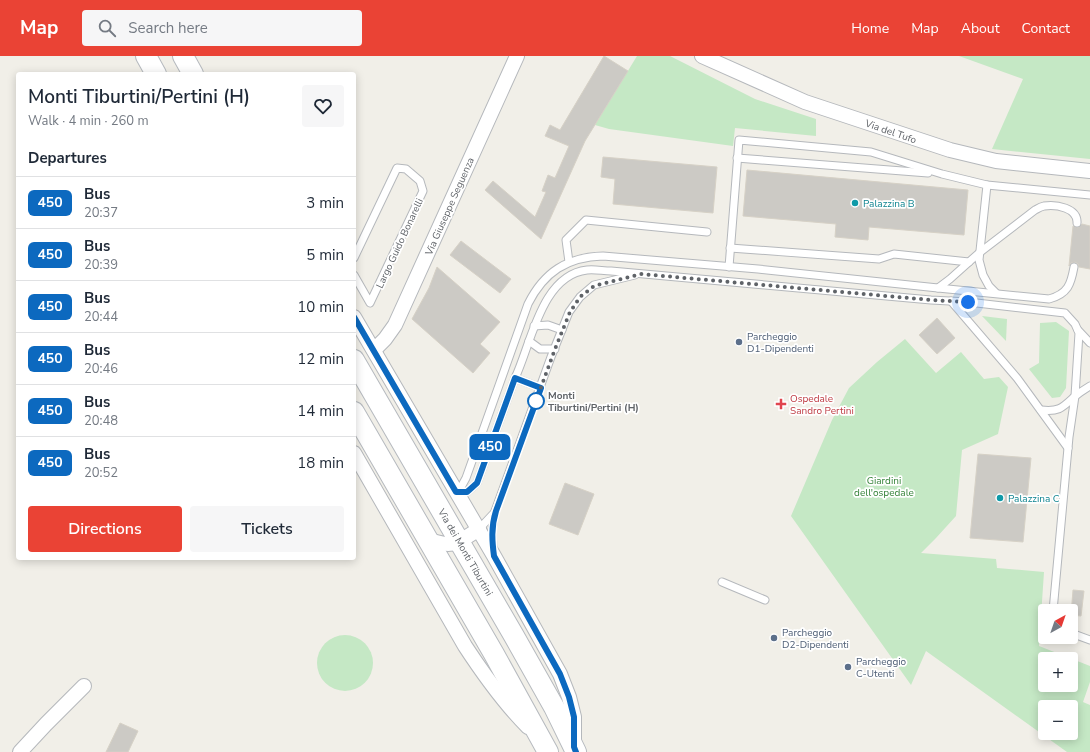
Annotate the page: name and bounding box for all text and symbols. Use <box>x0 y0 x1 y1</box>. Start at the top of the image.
search box <box>82 10 362 46</box>
text: Map <box>20 15 58 41</box>
icon: search <box>96 17 118 39</box>
text: Search here <box>128 18 208 38</box>
text: Home <box>851 19 889 38</box>
text: Map <box>911 19 939 38</box>
text: About <box>961 19 1000 38</box>
text: Contact <box>1022 19 1070 38</box>
text: Monti Tiburtini/Pertini (H) <box>28 84 250 110</box>
button: heart <box>302 85 344 127</box>
text: Walk · 4 min · 260 m <box>28 112 149 130</box>
street label: Via del Tufo <box>862 116 919 147</box>
text: Departures <box>28 148 107 168</box>
street label: Via Giuseppe Seguenza <box>422 155 478 258</box>
text: Bus <box>84 184 110 204</box>
text: 450 <box>37 193 63 212</box>
text: 3 min <box>306 193 344 213</box>
street label: Largo Guido Bonarelli <box>373 196 427 291</box>
place label: Palazzina B <box>863 197 915 211</box>
marker: Palazzina B <box>850 198 860 208</box>
text: 20:37 <box>84 204 118 222</box>
text: Bus <box>84 236 110 256</box>
text: 450 <box>37 245 63 264</box>
text: 5 min <box>306 245 344 265</box>
text: 20:39 <box>84 256 118 274</box>
text: Bus <box>84 288 110 308</box>
your location <box>958 292 978 312</box>
text: 450 <box>37 297 63 316</box>
text: 10 min <box>297 297 344 317</box>
text: 20:44 <box>84 308 118 326</box>
place label: Parcheggio D1-Dipendenti <box>747 330 814 356</box>
marker: Parcheggio D1-Dipendenti <box>734 337 744 347</box>
text: Bus <box>84 340 110 360</box>
text: 450 <box>37 349 63 368</box>
text: 12 min <box>297 349 344 369</box>
text: 20:46 <box>84 360 118 378</box>
place label: Monti Tiburtini/Pertini (H) <box>548 389 639 415</box>
text: Bus <box>84 392 110 412</box>
marker: Monti Tiburtini/Pertini (H) <box>527 392 545 410</box>
place label: Ospedale Sandro Pertini <box>790 392 854 418</box>
marker: Ospedale Sandro Pertini <box>775 398 787 410</box>
text: 450 <box>37 401 63 420</box>
text: 14 min <box>297 401 344 421</box>
text: 20:48 <box>84 412 118 430</box>
line badge: 450 <box>467 434 513 460</box>
text: 450 <box>477 437 503 456</box>
text: Bus <box>84 444 110 464</box>
text: 450 <box>37 453 63 472</box>
text: 18 min <box>297 453 344 473</box>
text: 20:52 <box>84 464 118 482</box>
park label: Giardini dell'ospedale <box>854 474 914 500</box>
place label: Palazzina C <box>1008 492 1060 506</box>
marker: Palazzina C <box>995 493 1005 503</box>
street label: Via dei Monti Tiburtini <box>434 505 496 599</box>
button: Directions <box>28 506 182 552</box>
button: Tickets <box>190 506 344 552</box>
north arrow <box>1038 604 1078 644</box>
map controls <box>1038 604 1078 740</box>
place label: Parcheggio D2-Dipendenti <box>782 626 849 652</box>
marker: Parcheggio D2-Dipendenti <box>769 633 779 643</box>
button: + <box>1038 652 1078 692</box>
place label: Parcheggio C-Utenti <box>856 655 907 681</box>
marker: Parcheggio C-Utenti <box>843 662 853 672</box>
button: − <box>1038 700 1078 740</box>

